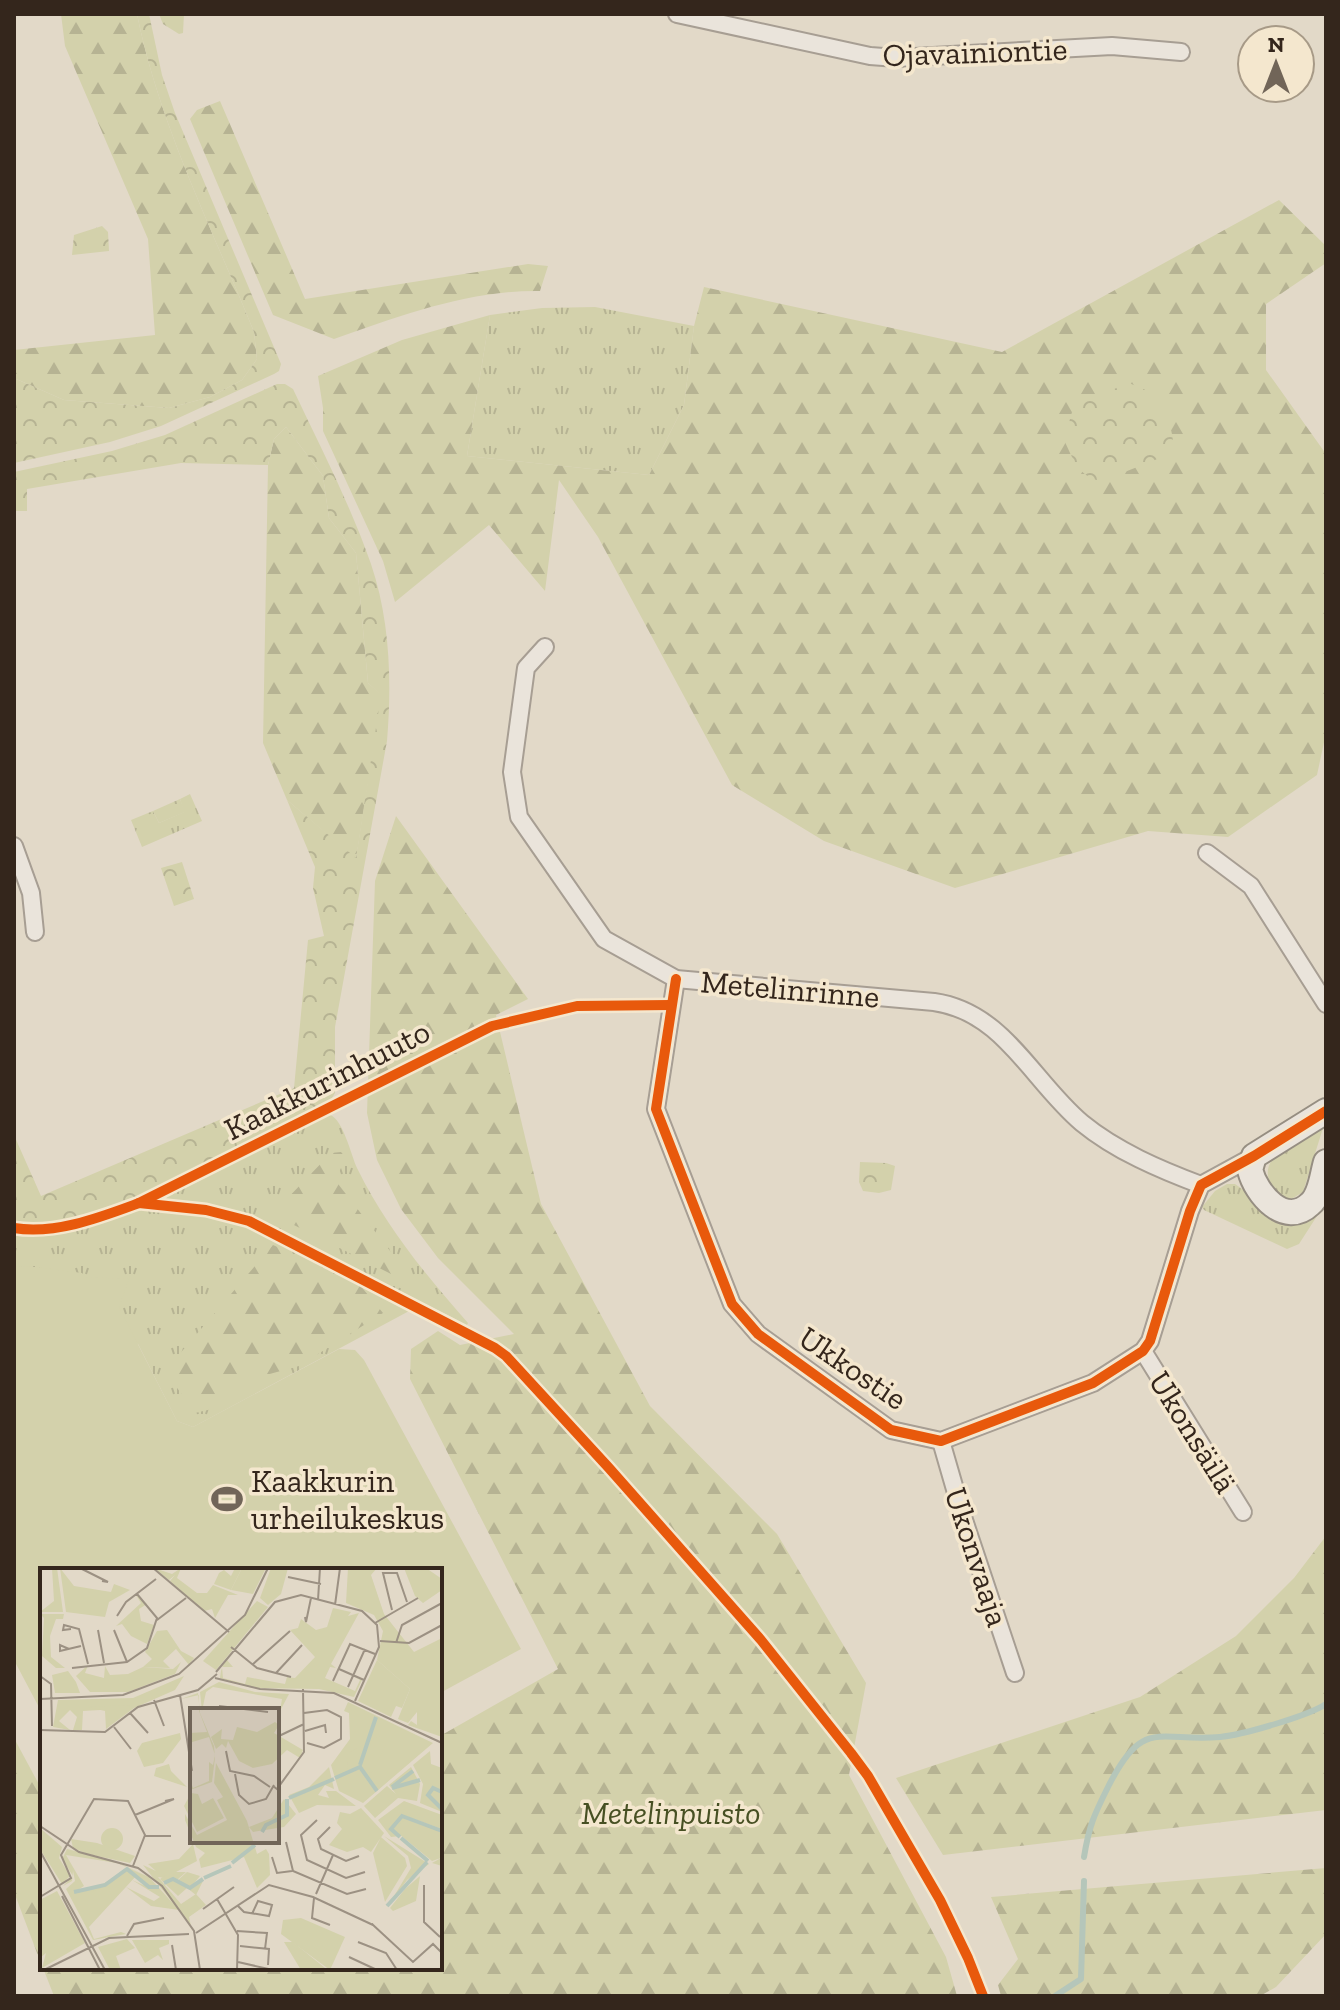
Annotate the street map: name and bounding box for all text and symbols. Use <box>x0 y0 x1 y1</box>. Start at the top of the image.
north arrow <box>1236 24 1316 104</box>
street label: Ojavainiontie <box>882 30 1068 74</box>
text: N <box>1268 31 1285 58</box>
street label: Metelinrinne <box>699 962 881 1016</box>
street label: Kaakkurinhuuto <box>218 1012 436 1148</box>
street label: Ukkostie <box>792 1318 914 1418</box>
street label: Ukonsäilä <box>1141 1364 1245 1500</box>
place label: Kaakkurin urheilukeskus <box>251 1462 444 1537</box>
sports icon: Kaakkurin urheilukeskus <box>210 1482 244 1516</box>
street label: Ukonvaaja <box>937 1483 1017 1631</box>
inset map <box>40 1568 442 1970</box>
park label: Metelinpuisto <box>581 1794 761 1832</box>

